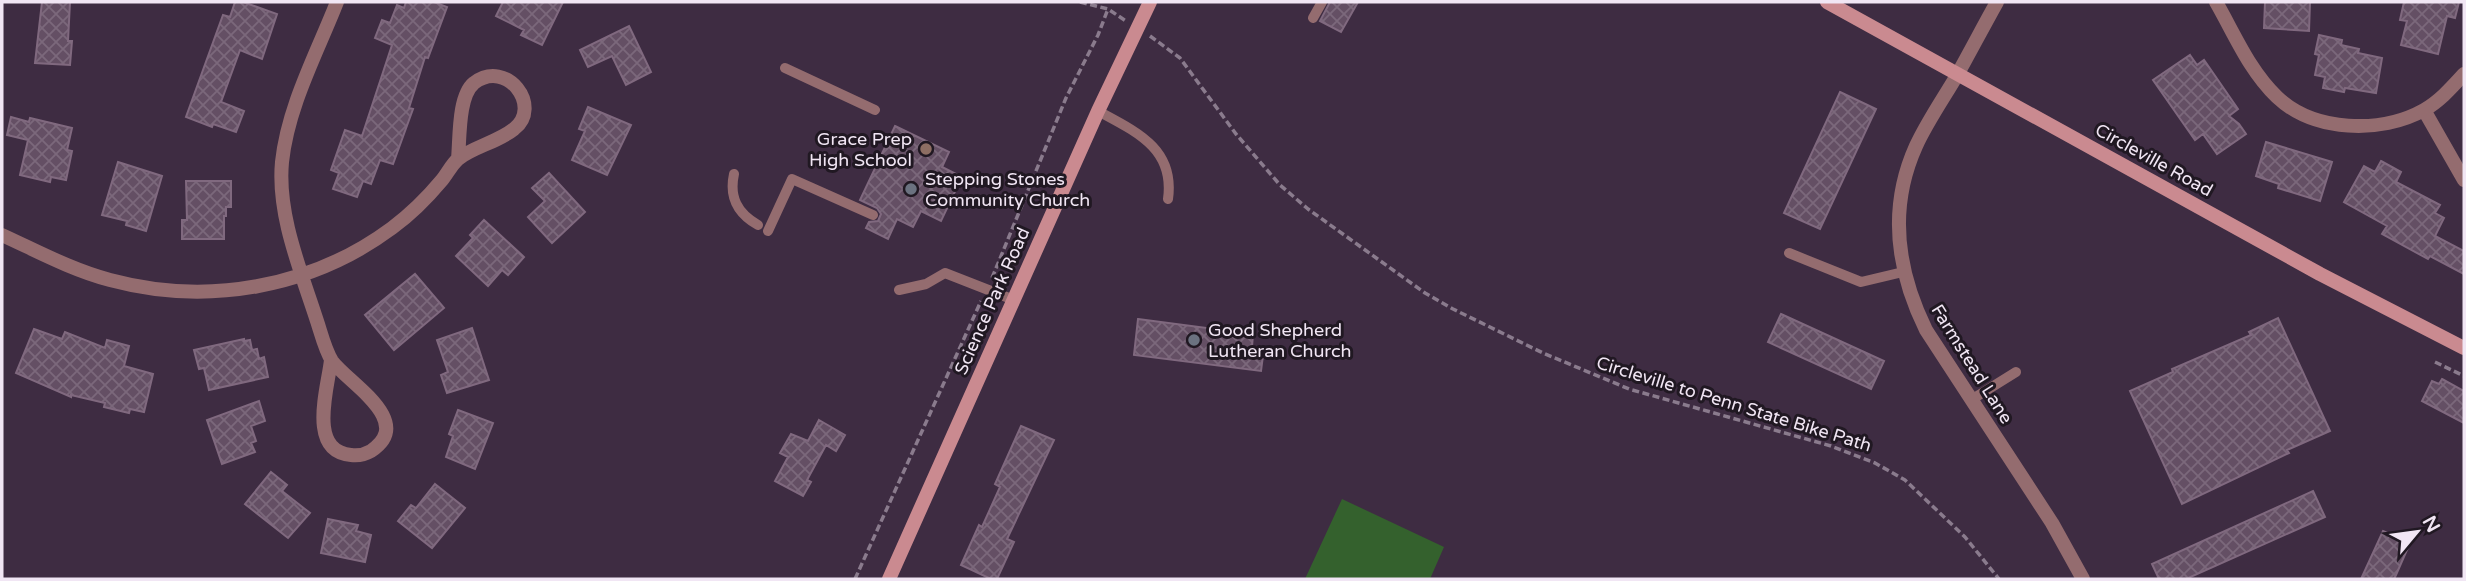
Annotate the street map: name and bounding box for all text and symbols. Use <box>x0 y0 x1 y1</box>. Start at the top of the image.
street label: Circleville Road <box>2091 119 2217 201</box>
place label: Grace Prep High School <box>809 128 912 171</box>
marker: Grace Prep High School <box>918 141 934 157</box>
place label: Stepping Stones Community Church <box>925 168 1090 211</box>
marker: Stepping Stones Community Church <box>903 181 919 197</box>
street label: Science Park Road <box>950 224 1034 378</box>
street label: Farmstead Lane <box>1927 300 2017 428</box>
place label: Good Shepherd Lutheran Church <box>1208 319 1352 362</box>
marker: Good Shepherd Lutheran Church <box>1186 332 1202 348</box>
street label: Circleville to Penn State Bike Path <box>1594 352 1874 456</box>
north arrow <box>2382 497 2452 567</box>
text: N <box>2418 512 2444 536</box>

